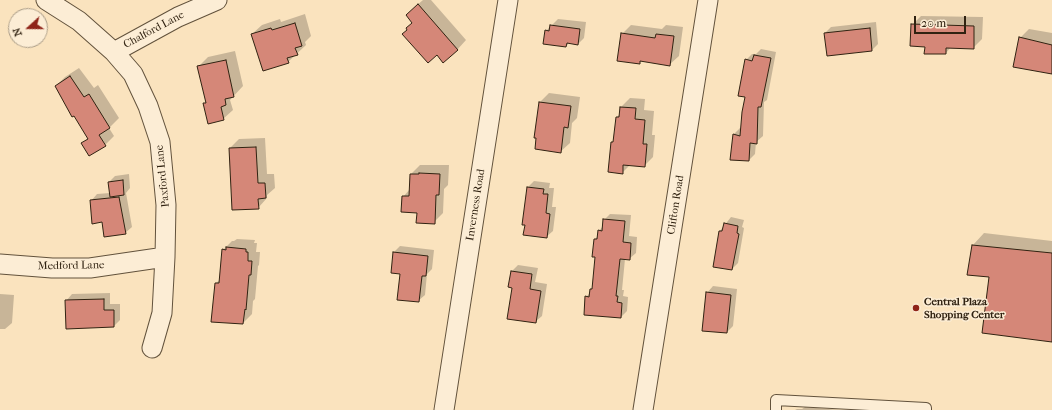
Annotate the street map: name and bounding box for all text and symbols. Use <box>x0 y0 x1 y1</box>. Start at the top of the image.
north arrow <box>8 8 48 48</box>
street label: Chalford Lane <box>121 8 187 52</box>
scale bar <box>916 8 968 34</box>
text: 20 m <box>921 16 946 30</box>
text: N <box>10 26 25 38</box>
street label: Paxford Lane <box>153 144 173 208</box>
street label: Inverness Road <box>464 168 488 242</box>
street label: Clifton Road <box>665 174 687 236</box>
street label: Medford Lane <box>38 259 104 273</box>
place label: Central Plaza Shopping Center <box>924 295 1004 321</box>
marker: Central Plaza Shopping Center <box>911 303 921 313</box>

